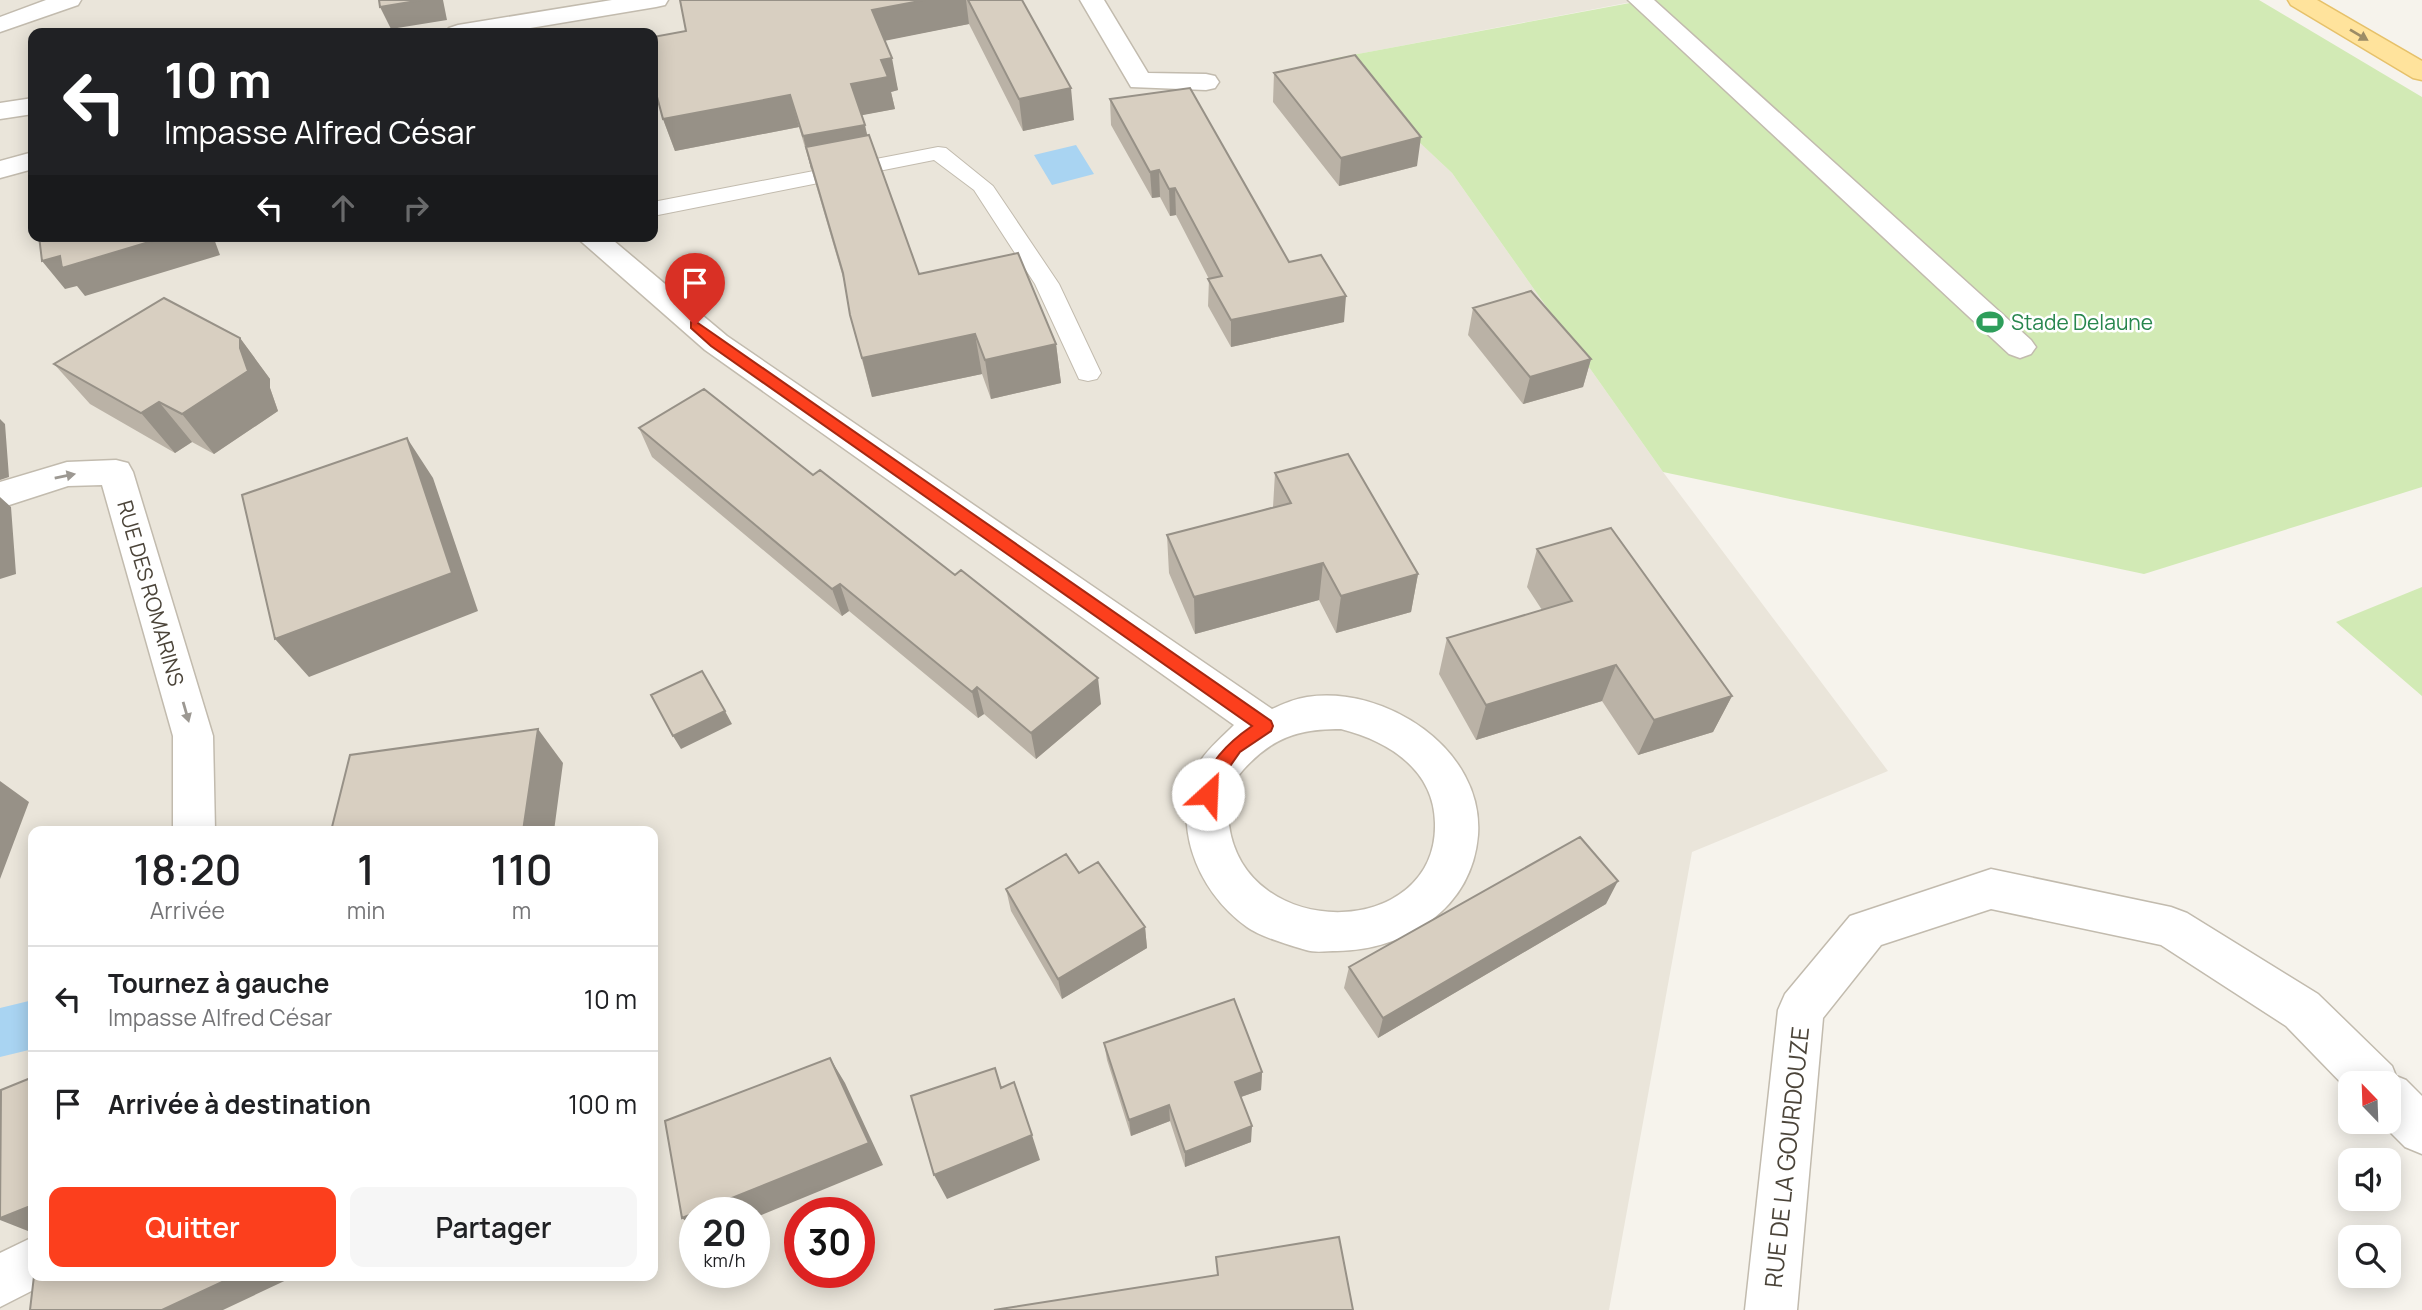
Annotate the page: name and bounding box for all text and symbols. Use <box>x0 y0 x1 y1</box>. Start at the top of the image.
one-way arrow <box>2350 28 2369 41</box>
text: 10 m <box>164 46 272 113</box>
icon: left <box>49 56 140 147</box>
text: Impasse Alfred César <box>164 110 476 154</box>
icon: left <box>251 189 289 227</box>
icon: ahead <box>324 189 362 227</box>
icon: right <box>397 189 435 227</box>
pin <box>665 253 725 325</box>
icon: arrive <box>676 264 714 302</box>
sports icon: Stade Delaune <box>1975 307 2005 337</box>
place label: Stade Delaune <box>2011 308 2153 336</box>
one-way arrow <box>54 471 76 482</box>
street label: RUE DES ROMARINS <box>111 497 191 689</box>
one-way arrow <box>182 702 192 723</box>
position arrow <box>1171 757 1245 831</box>
text: 18:20 <box>133 840 242 898</box>
text: 1 <box>357 840 375 898</box>
text: 110 <box>490 840 553 898</box>
text: Arrivée <box>150 894 225 926</box>
text: min <box>347 894 385 926</box>
text: m <box>512 894 531 926</box>
text: Tournez à gauche <box>108 965 329 1001</box>
icon: left <box>49 980 87 1018</box>
text: 10 m <box>584 981 637 1017</box>
text: Impasse Alfred César <box>108 1001 332 1033</box>
street label: RUE DE LA GOURDOUZE <box>1756 1025 1816 1289</box>
north arrow <box>2338 1071 2401 1134</box>
map controls <box>2338 1071 2401 1288</box>
icon: arrive <box>49 1085 87 1123</box>
text: Arrivée à destination <box>108 1086 371 1122</box>
text: 100 m <box>568 1086 637 1122</box>
button: sound <box>2338 1148 2401 1211</box>
button: Quitter <box>49 1187 336 1267</box>
button: Partager <box>350 1187 637 1267</box>
speed limit sign: 30 <box>784 1197 875 1288</box>
text: 20 <box>703 1209 746 1257</box>
button: search <box>2338 1225 2401 1288</box>
text: km/h <box>704 1248 745 1272</box>

